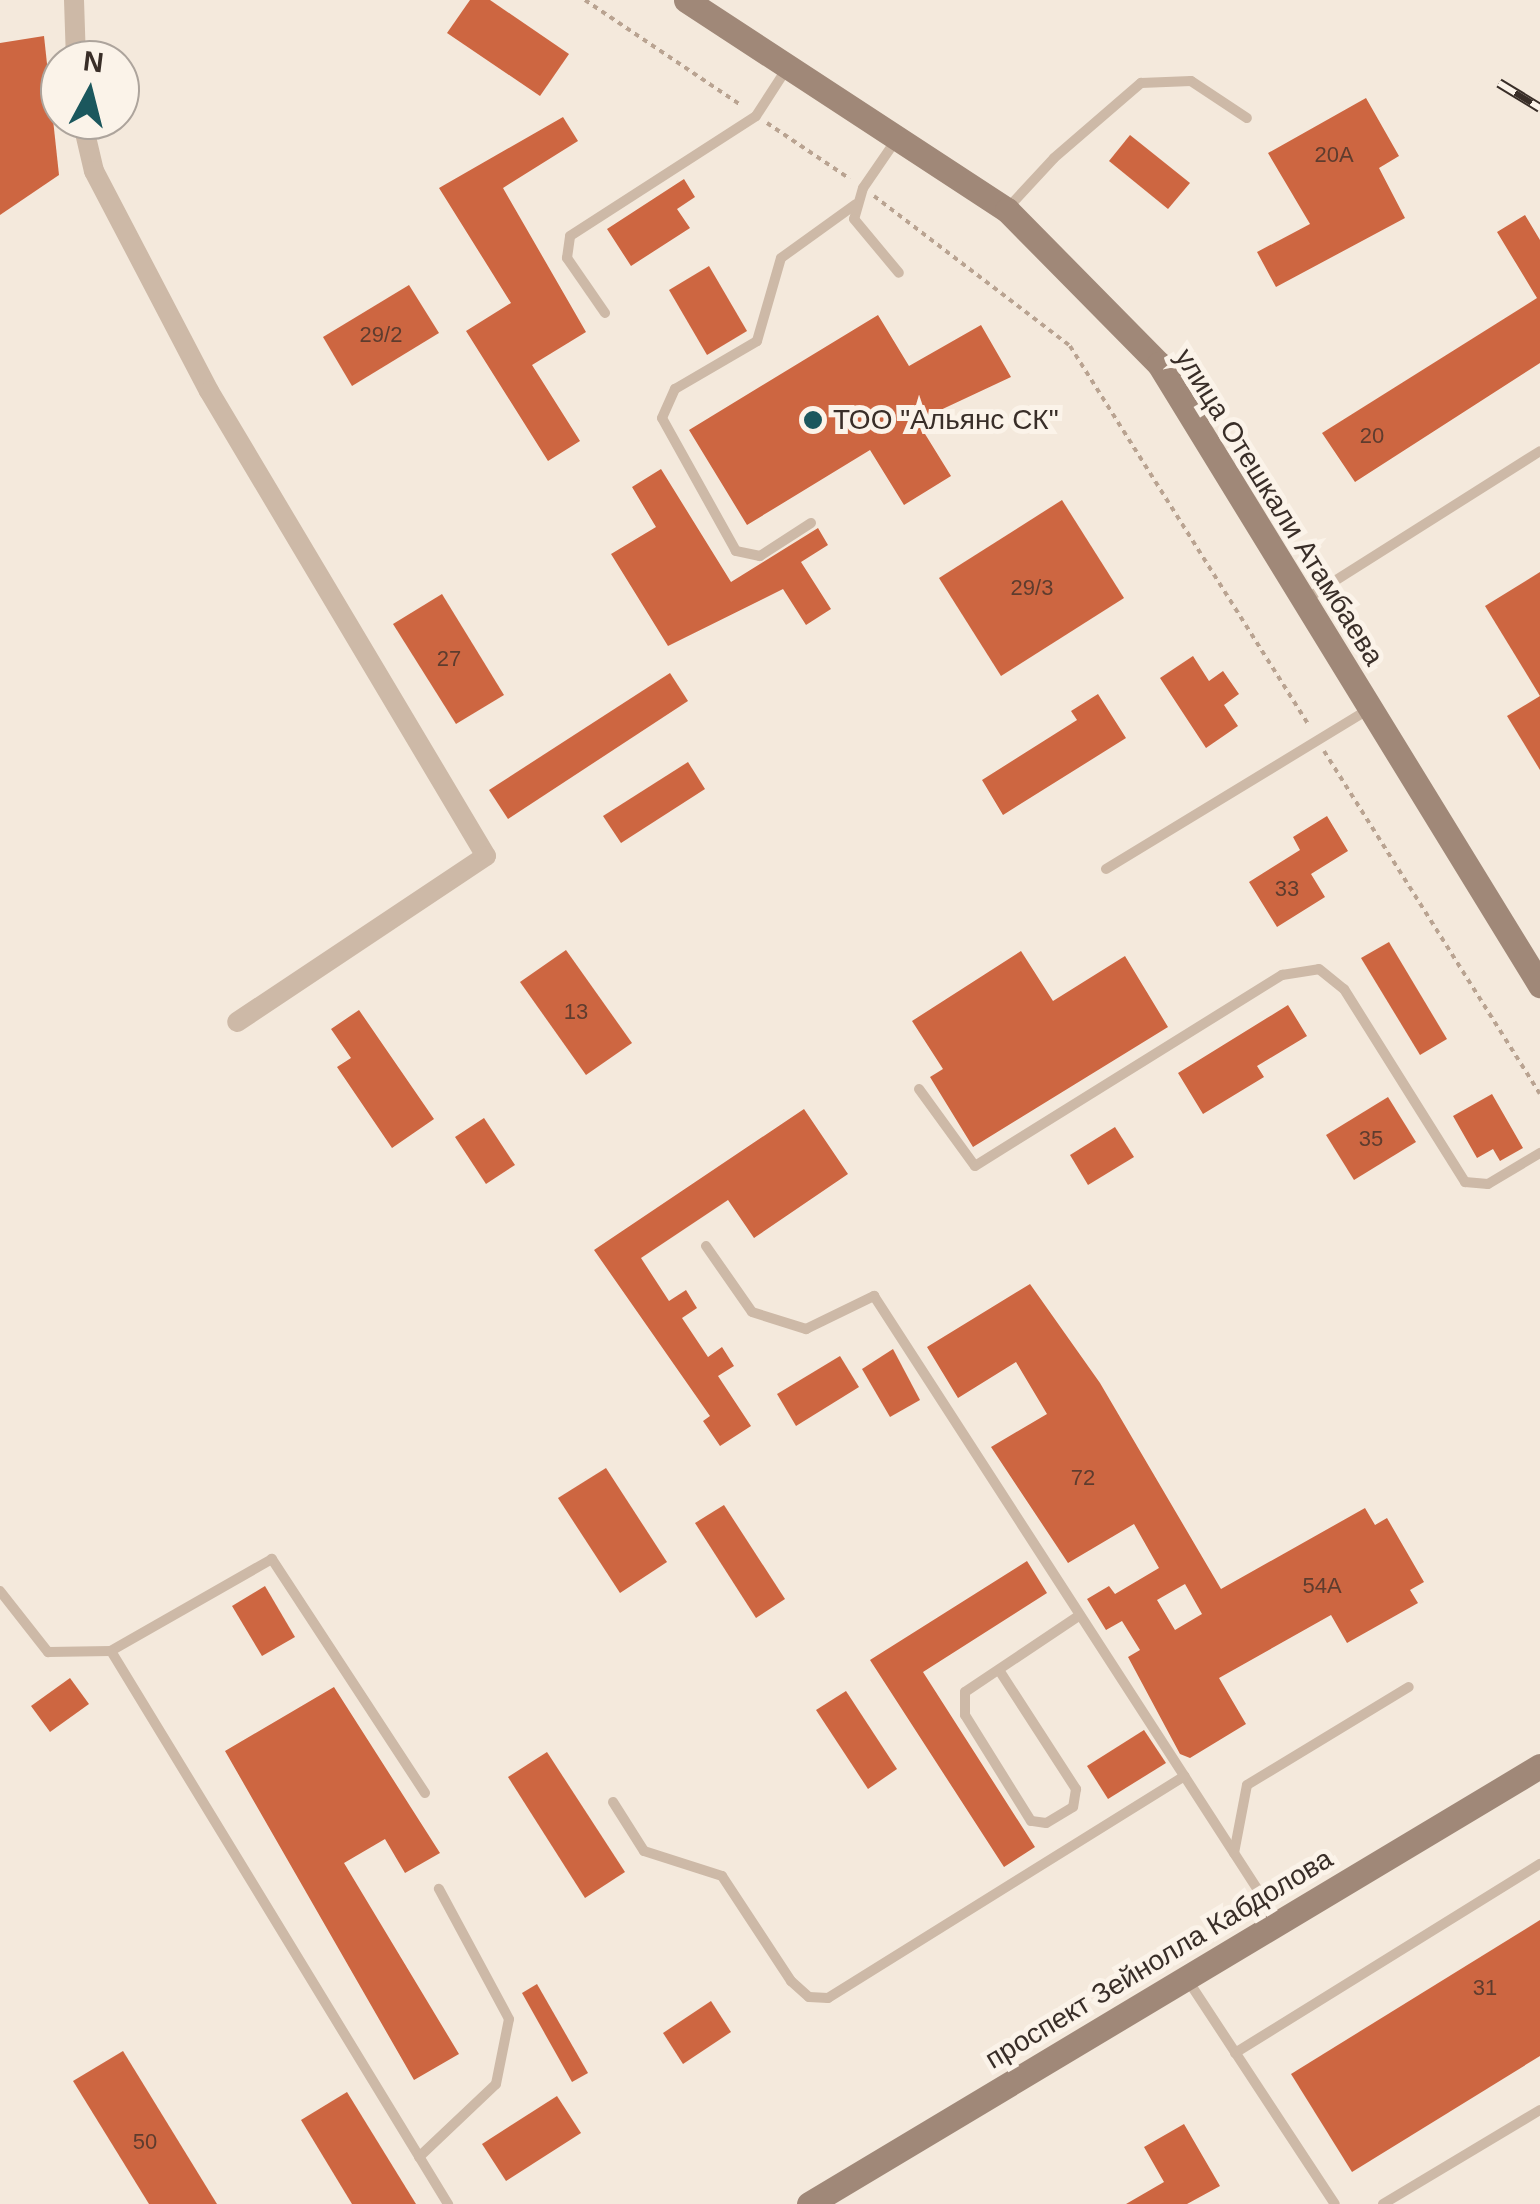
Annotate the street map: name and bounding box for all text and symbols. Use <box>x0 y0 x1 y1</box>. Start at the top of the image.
north arrow <box>40 40 140 140</box>
text: N <box>82 45 105 78</box>
house number: 20А <box>1314 142 1354 168</box>
house number: 29/2 <box>360 322 402 348</box>
street label: улица Отешкали Атамбаева <box>1168 342 1390 672</box>
place label: ТОО "Альянс СК" <box>833 403 1059 437</box>
marker: ТОО "Альянс СК" <box>802 409 824 431</box>
house number: 20 <box>1360 423 1384 449</box>
house number: 29/3 <box>1011 575 1053 601</box>
house number: 27 <box>437 646 461 672</box>
house number: 33 <box>1275 876 1299 902</box>
house number: 13 <box>564 999 588 1025</box>
house number: 35 <box>1359 1126 1383 1152</box>
house number: 72 <box>1071 1465 1095 1491</box>
house number: 54А <box>1302 1573 1342 1599</box>
street label: проспект Зейнолла Кабдолова <box>979 1842 1339 2076</box>
house number: 31 <box>1473 1975 1497 2001</box>
house number: 50 <box>133 2129 157 2155</box>

